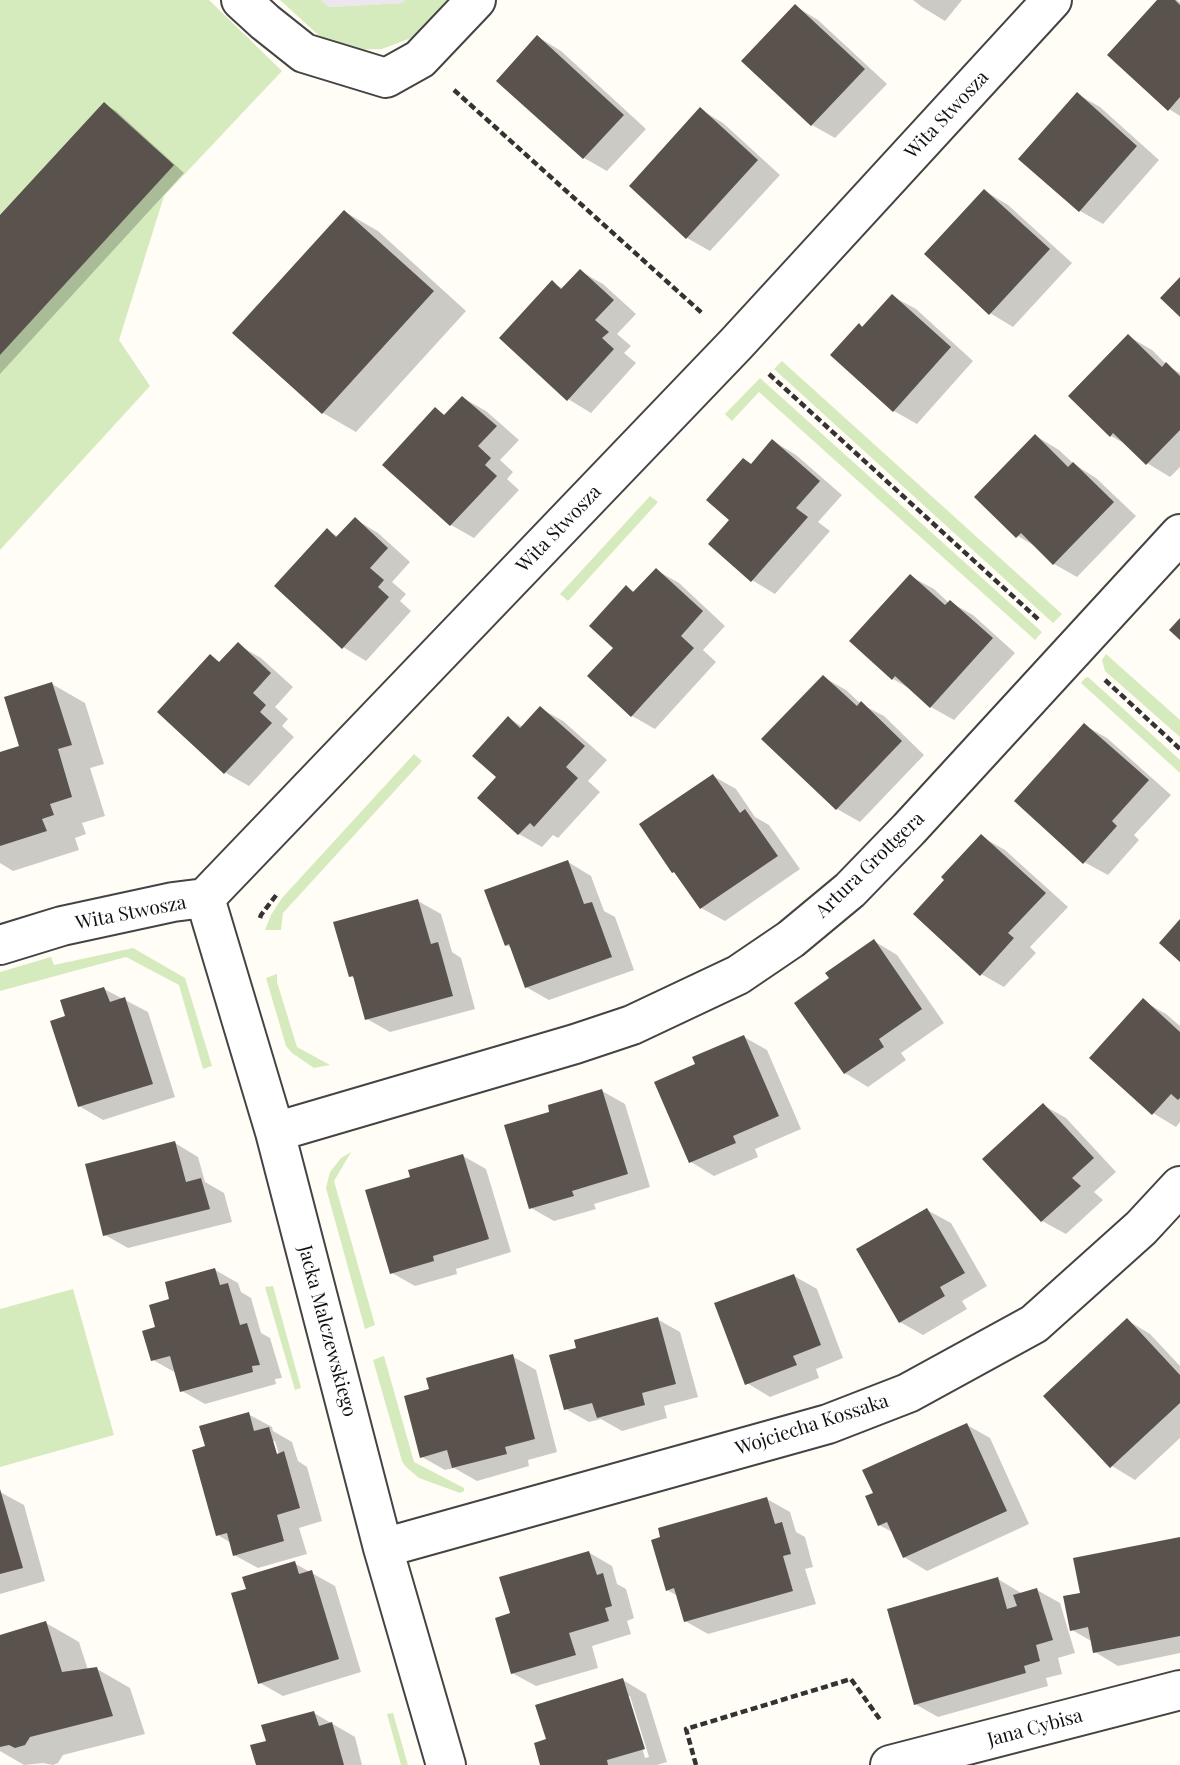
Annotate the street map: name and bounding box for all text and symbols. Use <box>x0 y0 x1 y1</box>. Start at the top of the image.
street label: Wita Stwosza <box>900 66 994 164</box>
street label: Wita Stwosza <box>512 481 606 577</box>
street label: Artura Grottgera <box>811 807 929 923</box>
street label: Wita Stwosza <box>74 891 188 935</box>
street label: Jacka Malczewskiego <box>293 1243 361 1419</box>
street label: Wojciecha Kossaka <box>733 1390 891 1460</box>
street label: Jana Cybisa <box>985 1704 1085 1752</box>

